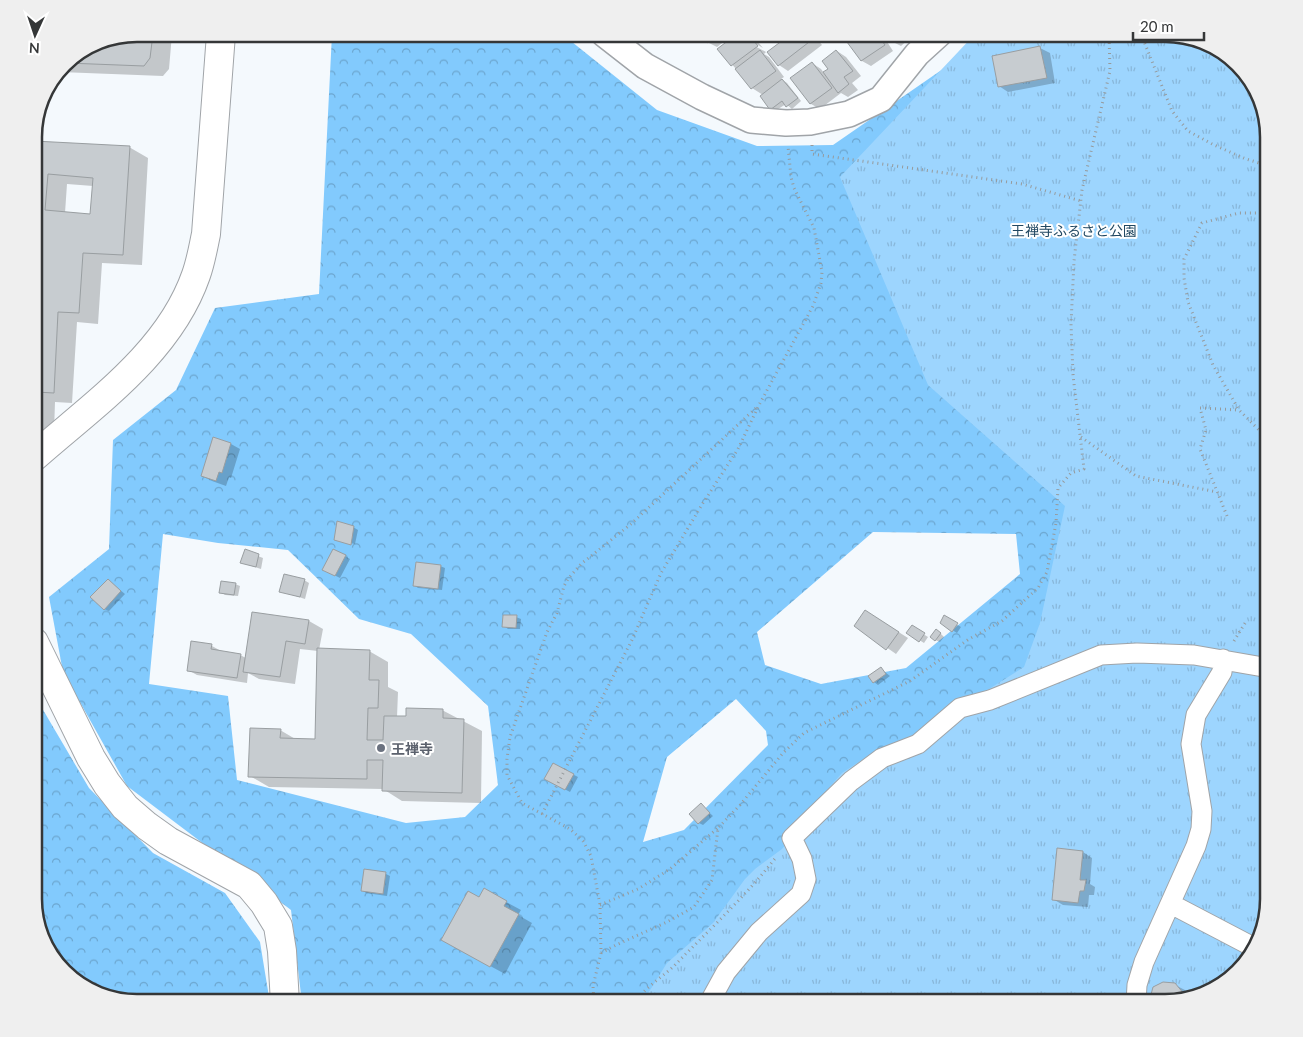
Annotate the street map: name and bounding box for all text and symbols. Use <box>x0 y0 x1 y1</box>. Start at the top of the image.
north arrow <box>10 10 60 60</box>
scale bar <box>1133 10 1204 42</box>
text: 20 m <box>1140 17 1174 35</box>
text: N <box>28 40 40 57</box>
park label: 王禅寺ふるさと公園 <box>1011 222 1137 239</box>
place label: 王禅寺 <box>391 740 433 757</box>
marker: 王禅寺 <box>375 742 387 754</box>

